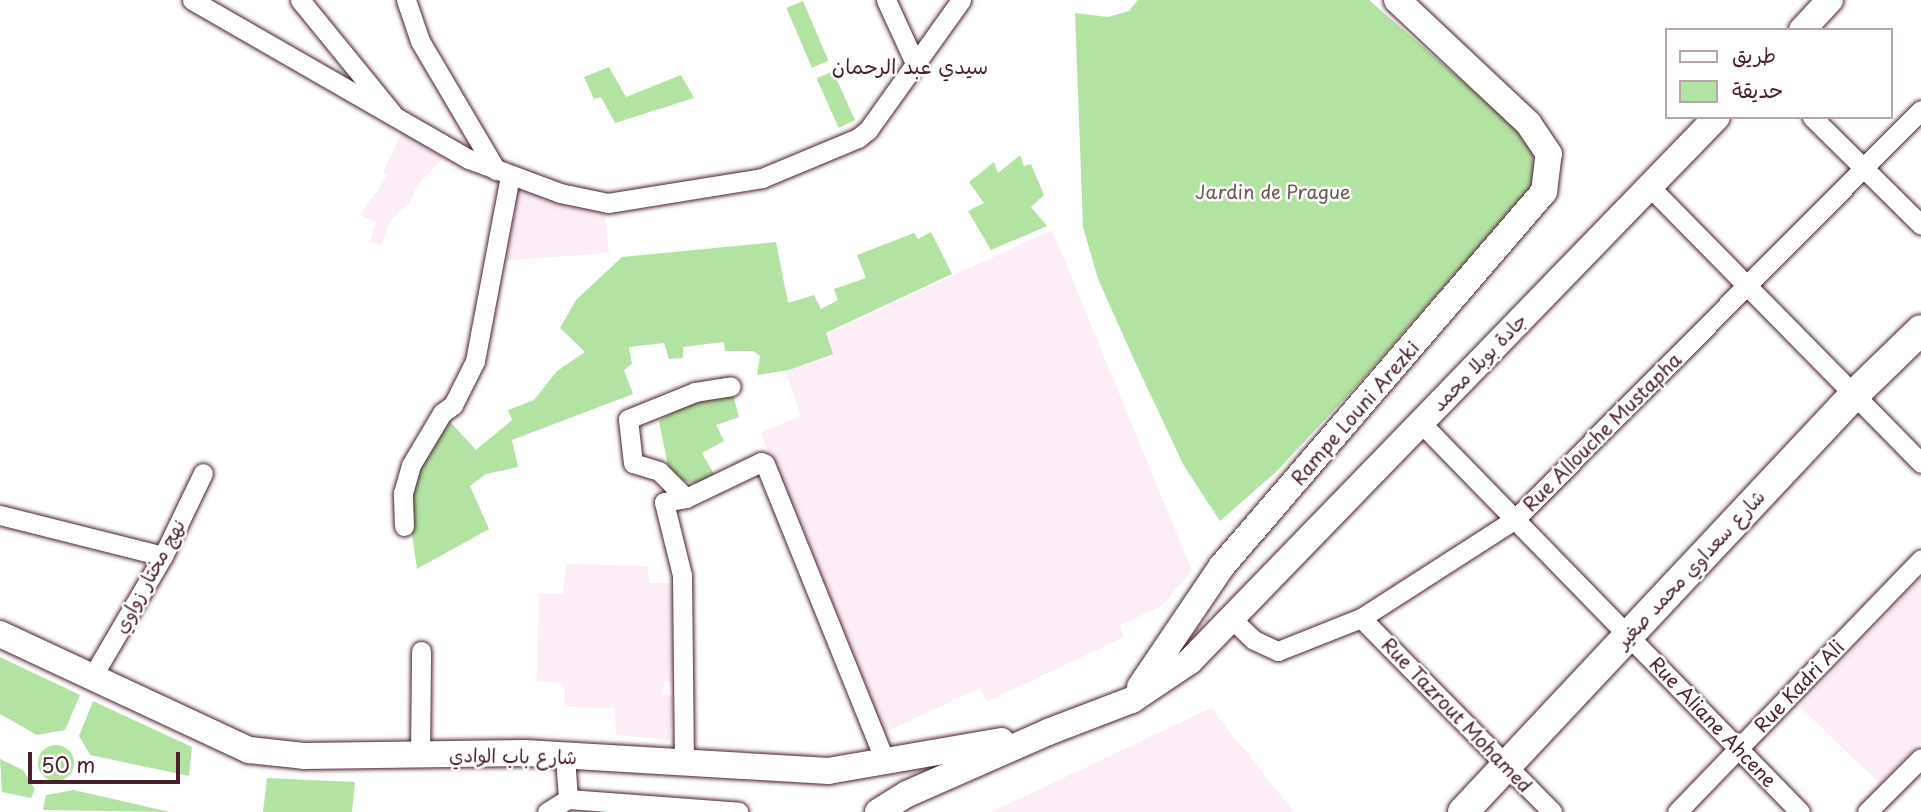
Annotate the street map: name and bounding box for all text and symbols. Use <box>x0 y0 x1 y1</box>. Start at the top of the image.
legend <box>1666 28 1893 119</box>
text: طريق <box>1732 38 1776 70</box>
district label: سيدي عبد الرحمان <box>832 52 988 78</box>
text: حديقة <box>1732 73 1783 105</box>
park label: Jardin de Prague <box>1195 181 1351 203</box>
street label: جادة بوبلا محمد <box>1427 308 1531 416</box>
street label: Rampe Louni Arezki <box>1287 337 1423 489</box>
street label: Rue Allouche Mustapha <box>1517 347 1687 517</box>
street label: شارع سعداوي محمد صغير <box>1611 485 1769 653</box>
street label: نهج مختار زواوي <box>108 515 190 637</box>
street label: Rue Tazrout Mohamed <box>1377 632 1537 798</box>
street label: Rue Kadri Ali <box>1749 635 1849 737</box>
street label: Rue Aliane Ahcene <box>1644 652 1782 792</box>
scale bar <box>32 738 184 782</box>
street label: شارع باب الوادي <box>449 743 577 769</box>
text: 50 m <box>41 748 95 780</box>

